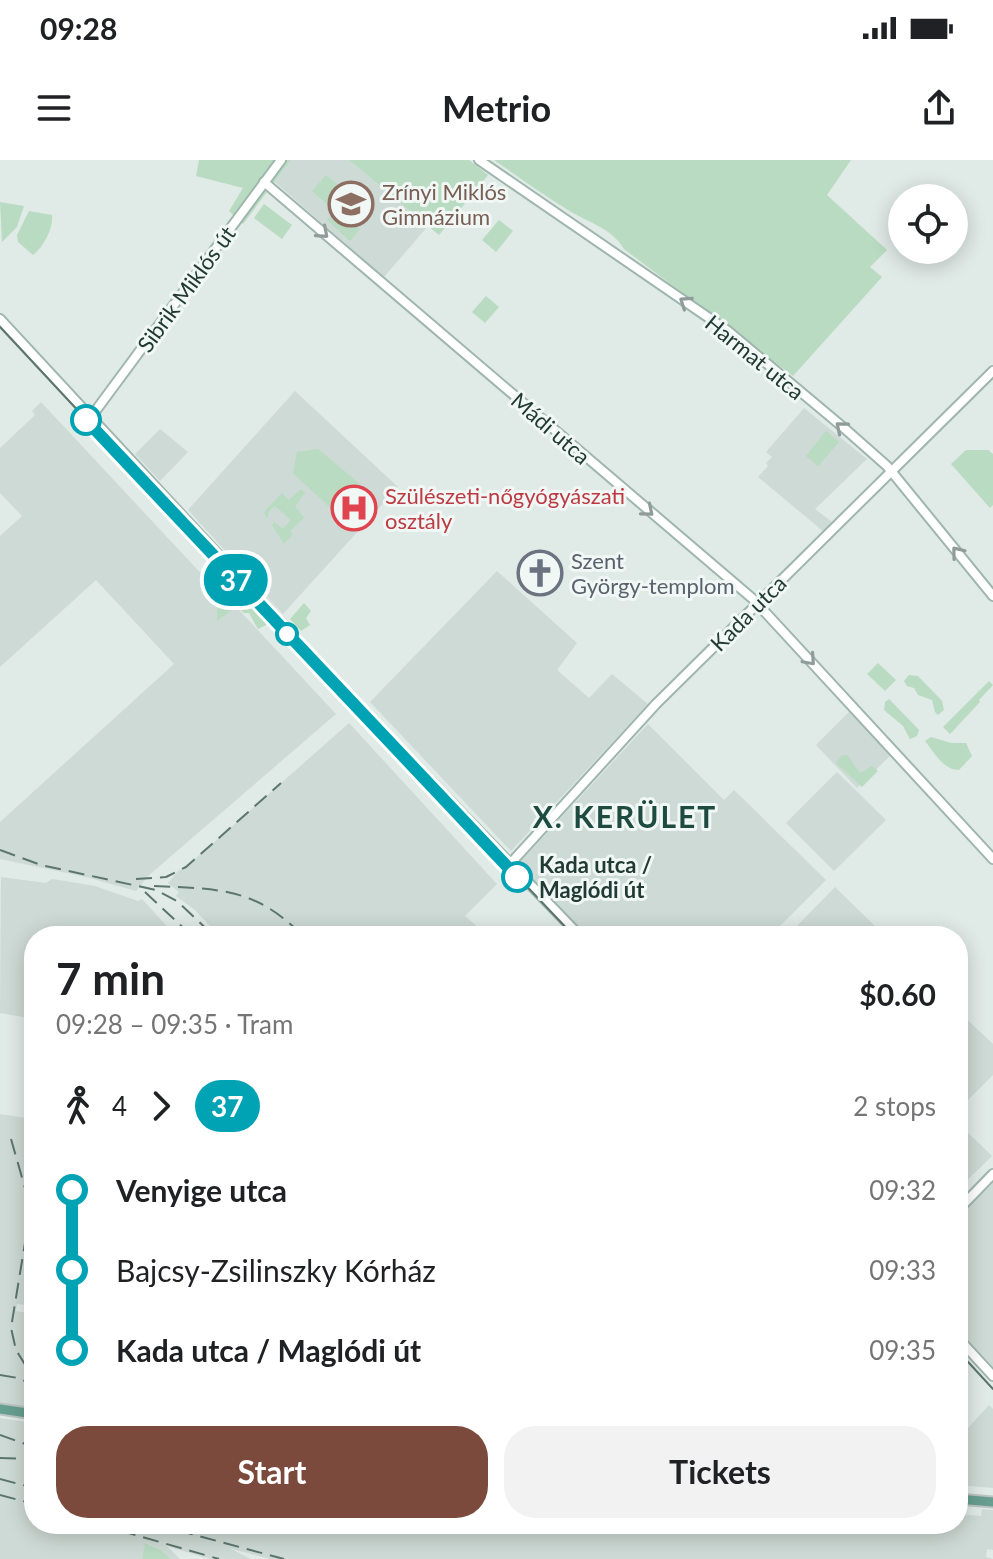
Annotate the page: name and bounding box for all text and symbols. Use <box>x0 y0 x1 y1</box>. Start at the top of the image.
text: 09:28 <box>40 10 117 46</box>
icon: menu <box>32 86 76 130</box>
text: Metrio <box>442 86 551 130</box>
icon: share <box>917 86 961 130</box>
place label: Zrínyi Miklós Gimnázium <box>382 178 506 230</box>
school or university icon: Zrínyi Miklós Gimnázium <box>327 180 375 228</box>
map controls <box>888 184 968 264</box>
button: locate <box>888 184 968 264</box>
street label: Sibrik Miklós út <box>131 221 241 357</box>
one-way arrow <box>314 223 328 238</box>
one-way arrow <box>679 297 693 312</box>
street label: Harmat utca <box>700 309 810 405</box>
street label: Mádi utca <box>506 386 596 470</box>
unlabelled marker <box>71 405 101 435</box>
one-way arrow <box>836 422 851 437</box>
place label: Szülészeti-nőgyógyászati osztály <box>385 482 625 534</box>
hospital icon: Szülészeti-nőgyógyászati osztály <box>330 484 378 532</box>
one-way arrow <box>639 501 653 516</box>
one-way arrow <box>953 546 967 561</box>
place label: Szent György-templom <box>571 547 735 599</box>
church icon: Szent György-templom <box>516 549 564 597</box>
line badge: 37 <box>200 554 272 606</box>
text: 37 <box>220 563 252 597</box>
street label: Kada utca <box>705 570 791 656</box>
unlabelled marker <box>276 623 298 645</box>
one-way arrow <box>801 651 815 666</box>
district label: X. KERÜLET <box>533 798 717 834</box>
place label: Kada utca / Maglódi út <box>539 851 652 903</box>
marker: Kada utca / Maglódi út <box>502 862 532 892</box>
text: 7 min <box>56 952 165 1004</box>
text: $0.60 <box>859 976 936 1012</box>
text: 09:28 – 09:35 · Tram <box>56 1008 293 1040</box>
icon: walk <box>56 1084 100 1128</box>
icon: forward <box>139 1084 183 1128</box>
text: 37 <box>211 1089 244 1123</box>
text: 4 <box>112 1090 127 1122</box>
text: 2 stops <box>853 1090 936 1122</box>
text: Venyige utca <box>116 1172 287 1208</box>
text: 09:32 <box>869 1174 936 1206</box>
text: Bajcsy-Zsilinszky Kórház <box>116 1252 436 1288</box>
text: 09:33 <box>869 1254 936 1286</box>
text: Kada utca / Maglódi út <box>116 1332 421 1368</box>
text: 09:35 <box>869 1334 936 1366</box>
button: Start <box>56 1426 488 1518</box>
button: Tickets <box>504 1426 936 1518</box>

